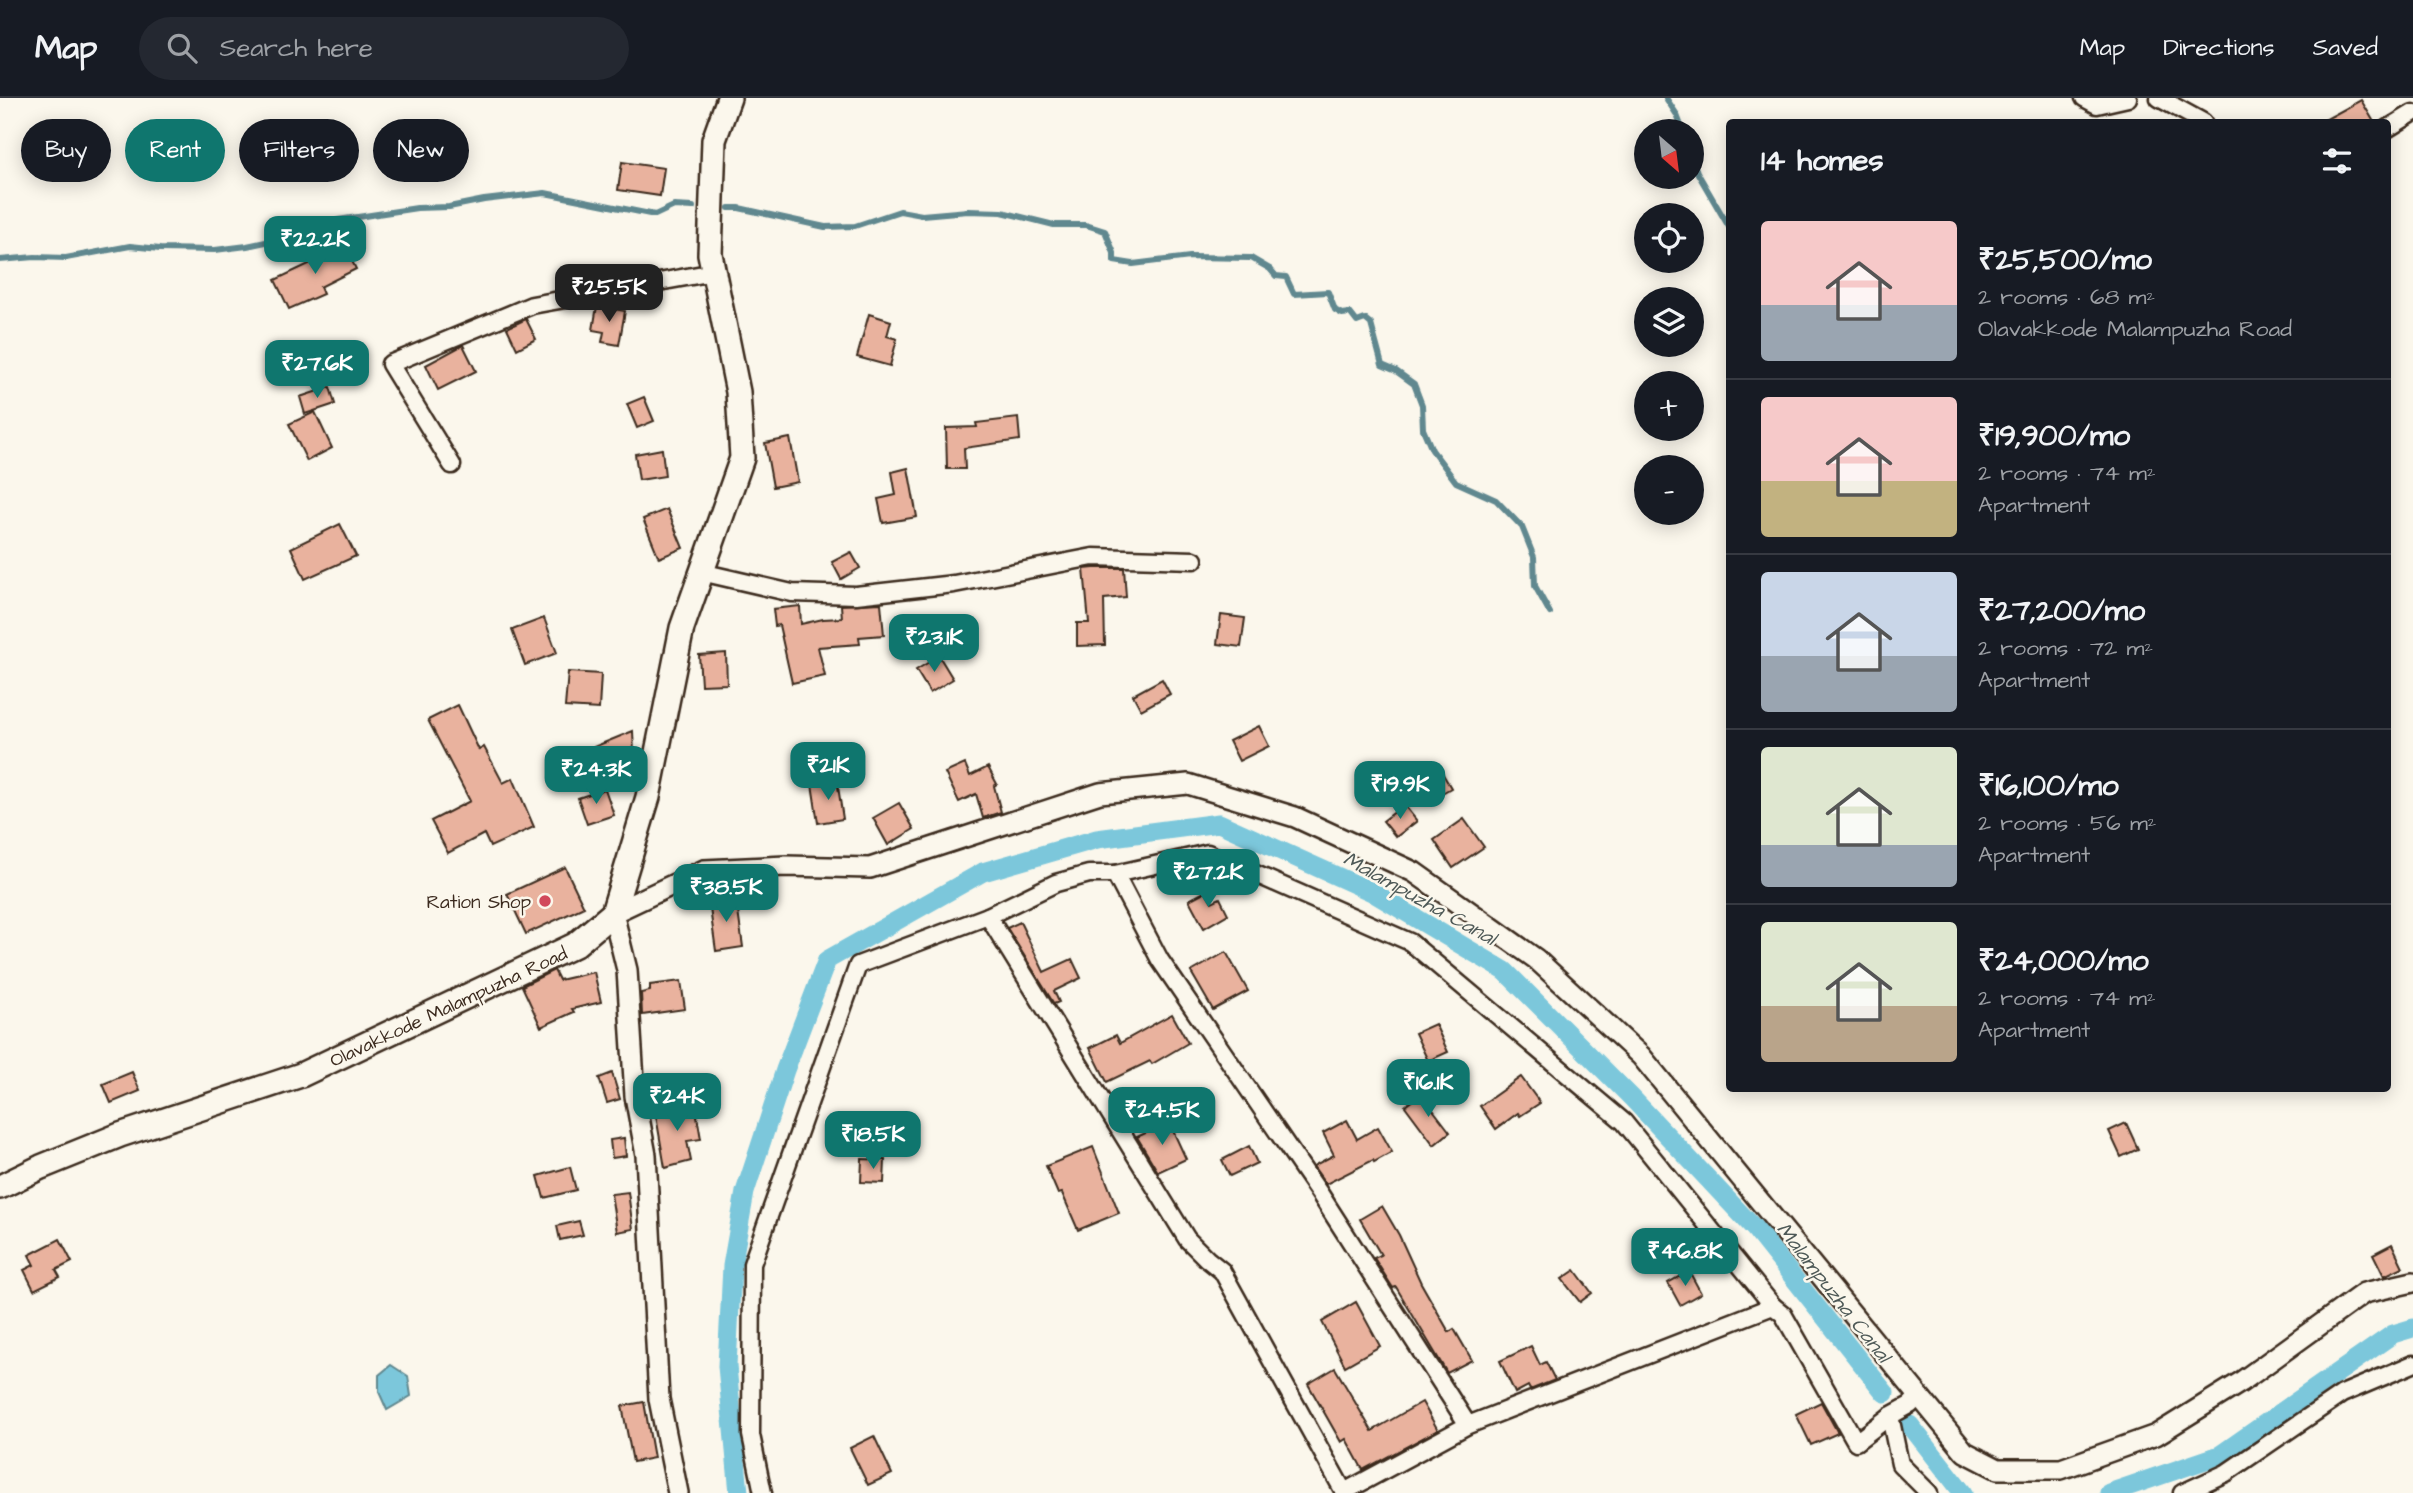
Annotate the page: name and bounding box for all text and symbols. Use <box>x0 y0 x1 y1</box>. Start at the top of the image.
search box <box>139 17 629 80</box>
text: Map <box>35 25 97 71</box>
icon: search <box>163 29 201 67</box>
text: Search here <box>219 30 373 66</box>
text: Map <box>2080 31 2125 65</box>
text: Directions <box>2163 31 2275 65</box>
text: Saved <box>2313 31 2378 65</box>
chip: Buy <box>21 119 111 182</box>
chip: Rent <box>125 119 225 182</box>
chip: Filters <box>239 119 359 182</box>
chip: New <box>373 119 469 182</box>
north arrow <box>1634 119 1704 189</box>
map controls <box>1634 119 1704 525</box>
text: 14 homes <box>1761 140 1884 182</box>
icon: filters <box>2318 142 2356 180</box>
button: locate <box>1634 203 1704 273</box>
pin: ₹22.2K <box>258 216 372 276</box>
text: ₹22.2K <box>280 223 350 255</box>
text: ₹25,500/mo <box>1978 239 2152 281</box>
icon: home <box>1817 249 1901 333</box>
pin: ₹25.5K <box>552 264 666 324</box>
text: ₹25.5K <box>571 271 647 303</box>
text: 2 rooms · 68 m² <box>1978 281 2155 313</box>
button: layers <box>1634 287 1704 357</box>
text: Olavakkode Malampuzha Road <box>1978 313 2292 345</box>
pin: ₹27.6K <box>260 341 374 400</box>
text: ₹27.6K <box>281 347 353 379</box>
button: + <box>1634 371 1704 441</box>
text: ₹19,900/mo <box>1978 415 2130 457</box>
icon: home <box>1817 425 1901 509</box>
button: − <box>1634 455 1704 525</box>
text: 2 rooms · 74 m² <box>1978 457 2156 489</box>
text: Apartment <box>1978 489 2090 521</box>
text: ₹27,200/mo <box>1978 590 2145 632</box>
icon: home <box>1817 600 1901 684</box>
pin: ₹23.1K <box>877 614 991 674</box>
text: ₹23.1K <box>905 621 963 653</box>
text: 2 rooms · 72 m² <box>1978 632 2153 664</box>
text: Apartment <box>1978 664 2090 696</box>
pin: ₹21K <box>787 742 869 802</box>
pin: ₹24.3K <box>539 746 653 806</box>
text: ₹21K <box>806 749 850 781</box>
text: ₹24.3K <box>561 753 631 785</box>
pin: ₹19.9K <box>1343 762 1457 821</box>
text: ₹16,100/mo <box>1978 765 2119 807</box>
text: ₹19.9K <box>1370 768 1430 800</box>
icon: home <box>1817 775 1901 859</box>
text: 2 rooms · 56 m² <box>1978 807 2156 839</box>
text: Apartment <box>1978 839 2090 871</box>
water label: Malampuzha Canal <box>1338 844 1504 954</box>
pin: ₹27.2K <box>1151 850 1265 909</box>
text: ₹27.2K <box>1173 856 1243 888</box>
pin: ₹38.5K <box>669 864 783 924</box>
text: ₹38.5K <box>689 871 763 903</box>
place label: Ration Shop <box>427 889 531 916</box>
marker: Ration Shop <box>537 893 553 909</box>
street label: Olavakkode Malampuzha Road <box>325 940 572 1074</box>
text: ₹24,000/mo <box>1978 940 2149 982</box>
icon: home <box>1817 950 1901 1034</box>
text: 2 rooms · 74 m² <box>1978 982 2156 1014</box>
text: Apartment <box>1978 1014 2090 1046</box>
pin: ₹16.1K <box>1371 1060 1485 1119</box>
text: ₹16.1K <box>1403 1066 1453 1098</box>
pin: ₹24K <box>636 1074 718 1133</box>
text: ₹24K <box>649 1080 705 1112</box>
pin: ₹24.5K <box>1105 1088 1219 1147</box>
text: ₹24.5K <box>1124 1094 1200 1126</box>
pin: ₹18.5K <box>816 1112 930 1171</box>
text: ₹18.5K <box>841 1118 905 1150</box>
water label: Malampuzha Canal <box>1770 1216 1899 1371</box>
pin: ₹46.8K <box>1628 1228 1742 1288</box>
text: ₹46.8K <box>1647 1235 1723 1267</box>

